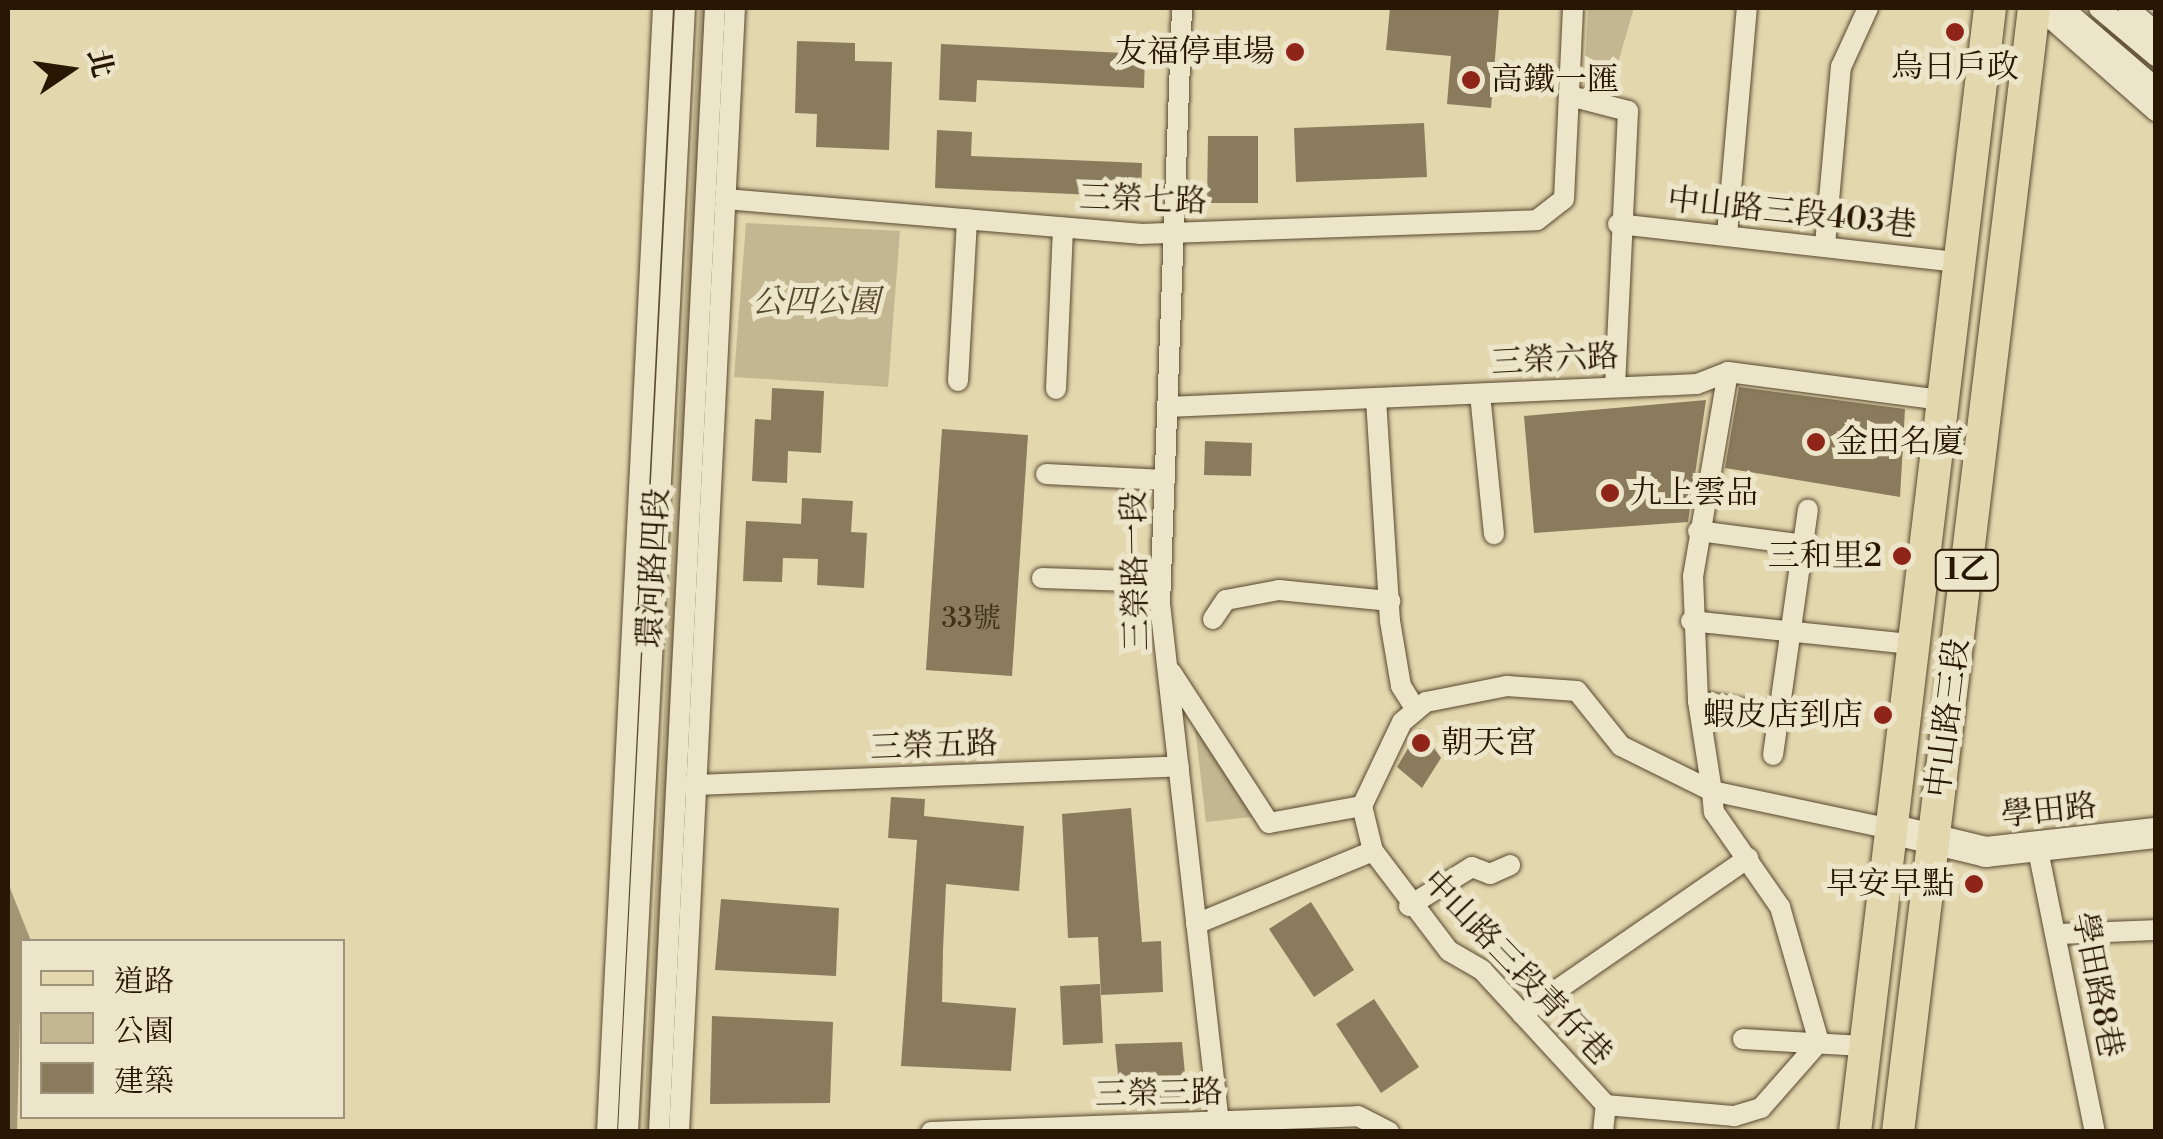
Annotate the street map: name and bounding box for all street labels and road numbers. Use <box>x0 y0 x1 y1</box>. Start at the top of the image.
street label: 三榮七路 <box>1078 179 1208 221</box>
street label: 中山路三段403巷 <box>1666 181 1918 245</box>
street label: 三榮六路 <box>1490 337 1620 383</box>
street label: 環河路四段 <box>631 487 677 649</box>
street label: 三榮路一段 <box>1115 491 1157 651</box>
road number: 1乙 <box>1934 545 2000 595</box>
street label: 中山路三段 <box>1919 636 1977 800</box>
street label: 三榮五路 <box>869 725 999 767</box>
street label: 學田路 <box>1999 787 2099 835</box>
street label: 中山路三段青仔巷 <box>1414 863 1620 1073</box>
street label: 學田路8巷 <box>2064 909 2130 1061</box>
street label: 三榮三路 <box>1095 1074 1223 1114</box>

